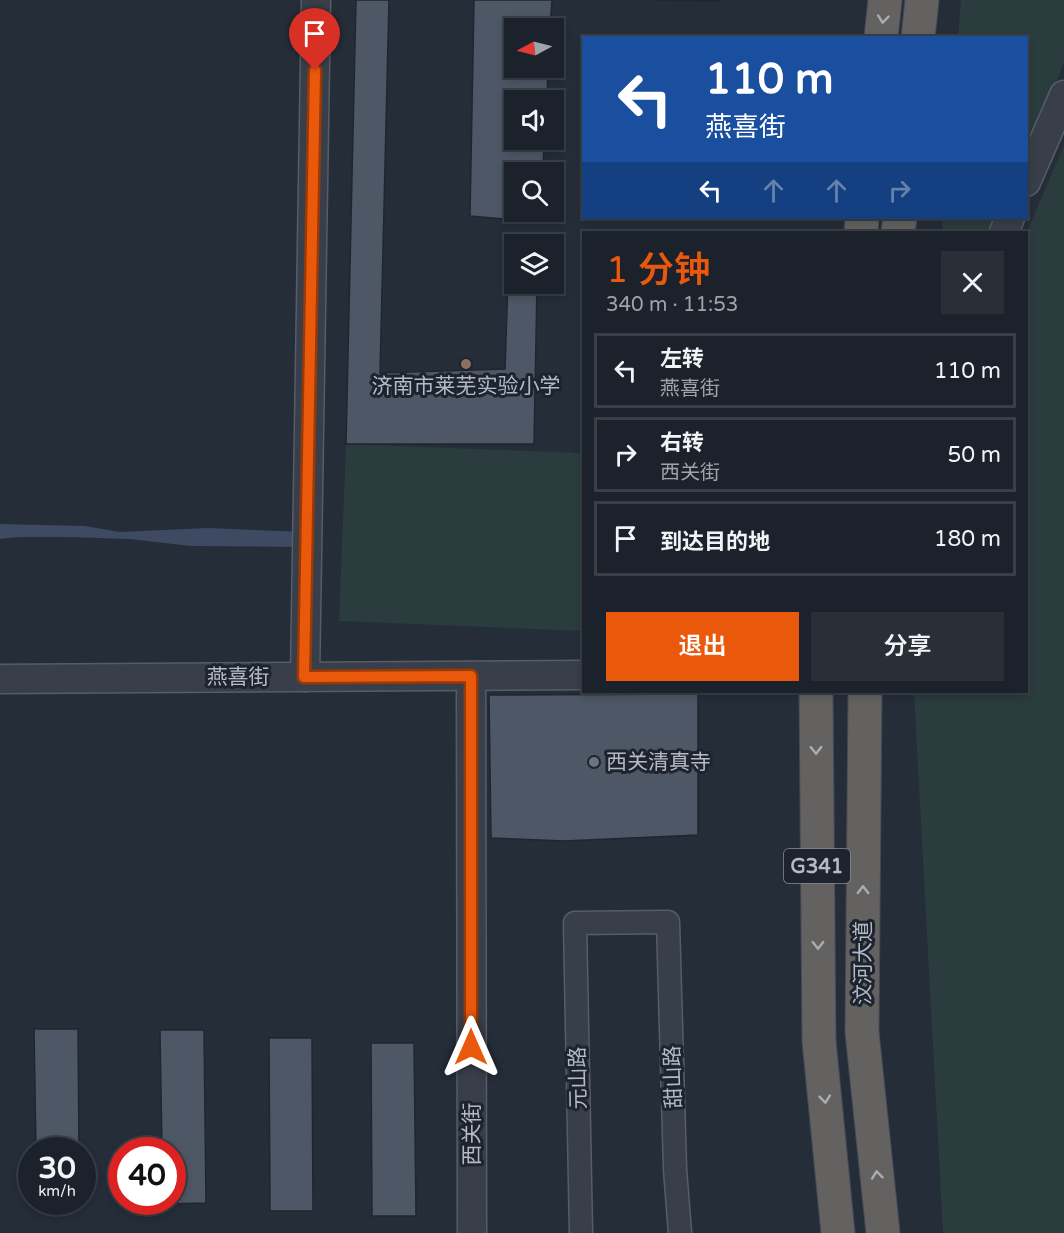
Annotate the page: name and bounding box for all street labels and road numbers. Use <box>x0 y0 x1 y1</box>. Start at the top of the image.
street label: 燕喜街 <box>207 665 270 690</box>
road number: G341 <box>784 849 850 883</box>
street label: 汶河大道 <box>851 921 876 1005</box>
street label: 甜山路 <box>660 1045 687 1109</box>
street label: 元山路 <box>565 1046 592 1110</box>
street label: 西关街 <box>460 1103 485 1166</box>

